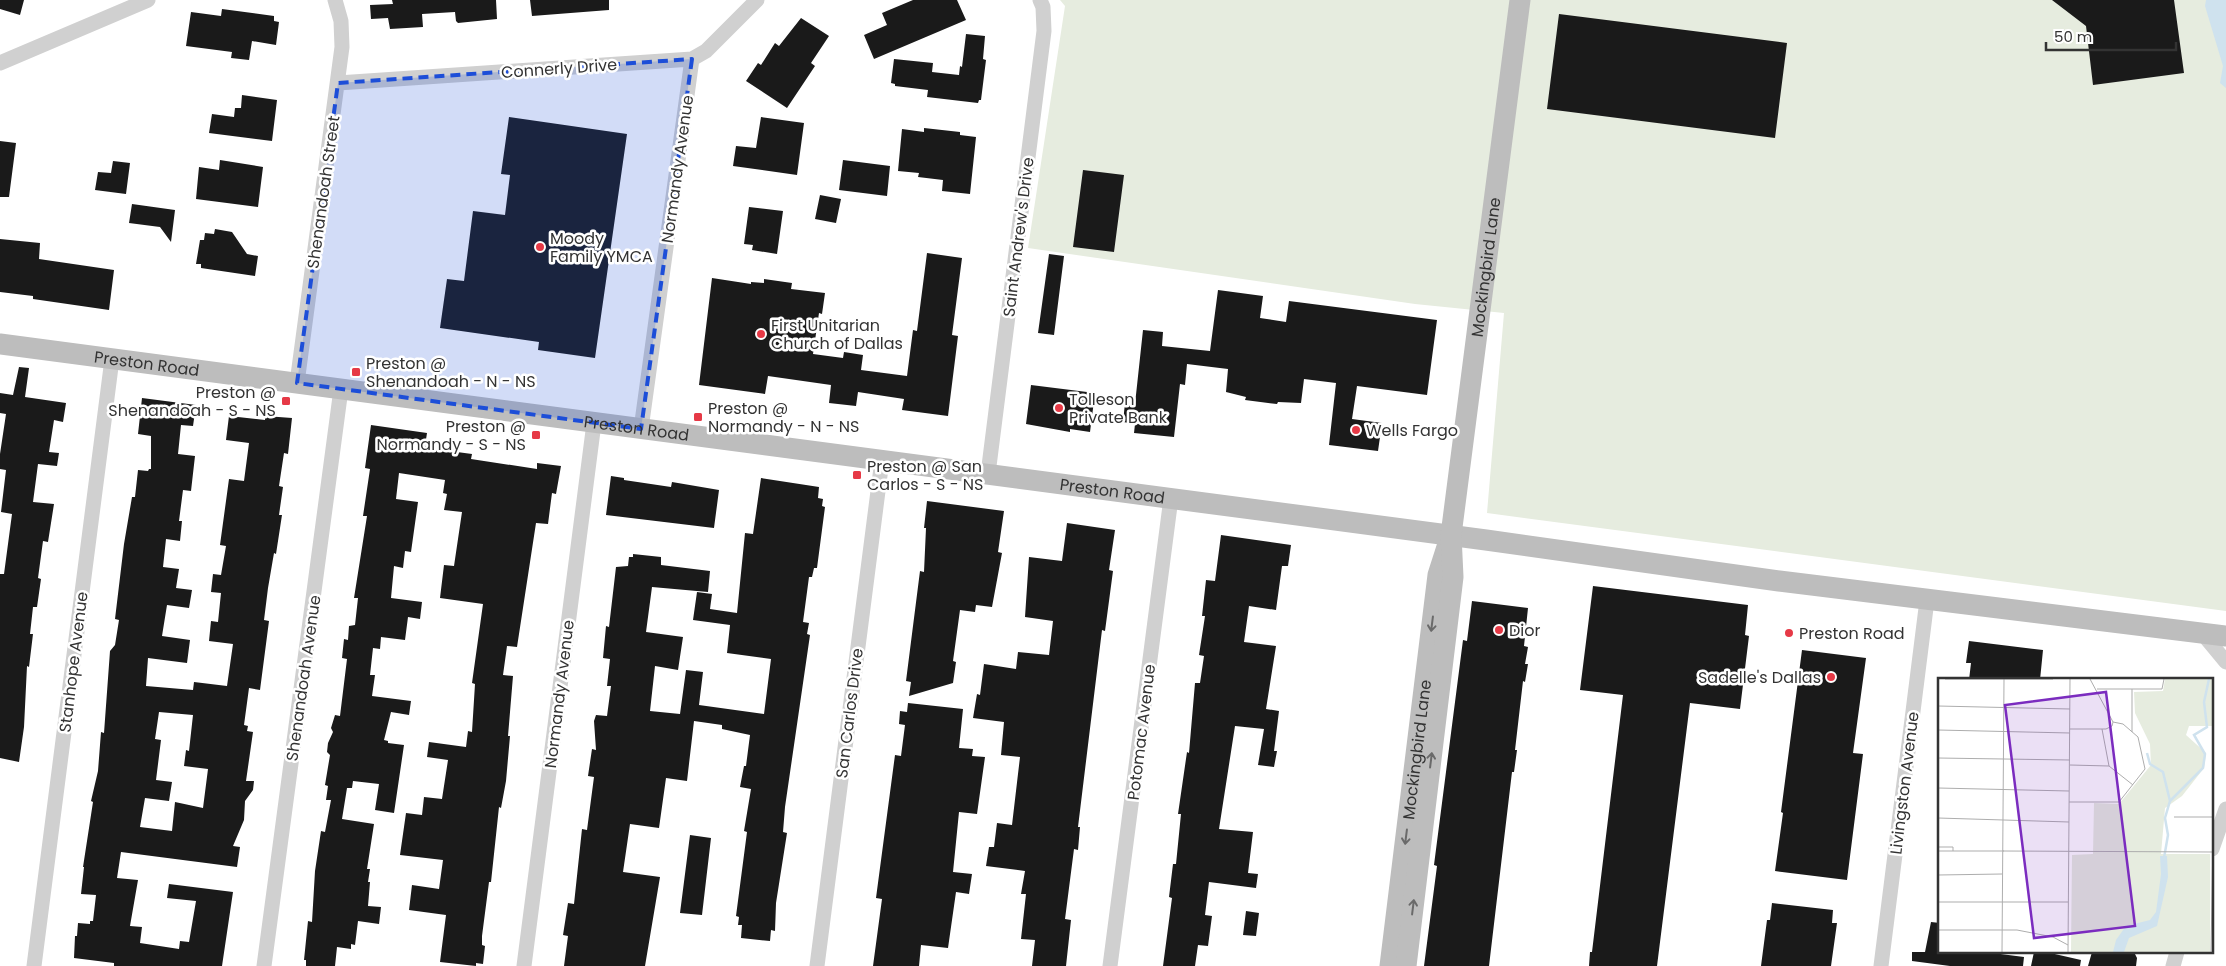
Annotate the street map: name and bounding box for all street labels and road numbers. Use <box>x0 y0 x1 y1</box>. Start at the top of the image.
street label: Connerly Drive <box>500 53 618 84</box>
street label: Normandy Avenue <box>656 94 699 245</box>
street label: Shenandoah Street <box>301 114 346 270</box>
street label: Saint Andrew's Drive <box>997 156 1040 318</box>
street label: Mockingbird Lane <box>1466 196 1506 338</box>
street label: Preston Road <box>93 346 201 382</box>
street label: Preston Road <box>582 410 690 447</box>
street label: Preston Road <box>1058 473 1166 510</box>
street label: Stanhope Avenue <box>53 590 94 734</box>
street label: Shenandoah Avenue <box>280 594 327 763</box>
street label: Normandy Avenue <box>539 619 580 769</box>
street label: San Carlos Drive <box>830 647 869 779</box>
street label: Potomac Avenue <box>1122 663 1161 801</box>
street label: Mockingbird Lane <box>1397 678 1437 821</box>
street label: Livingston Avenue <box>1884 710 1925 856</box>

